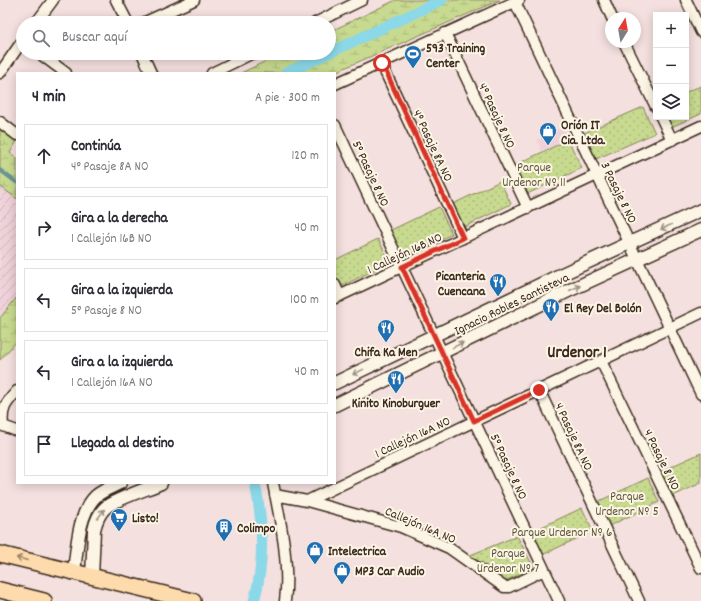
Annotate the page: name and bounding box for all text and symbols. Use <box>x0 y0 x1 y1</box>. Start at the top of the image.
north arrow <box>605 12 641 48</box>
map controls <box>653 12 689 120</box>
button: + <box>653 12 689 48</box>
search box <box>16 16 336 60</box>
icon: search <box>30 27 52 49</box>
text: Buscar aquí <box>62 27 127 49</box>
place label: 593 Training Center <box>426 40 486 74</box>
sports icon: 593 Training Center <box>403 44 423 69</box>
button: − <box>653 48 689 84</box>
route start <box>373 54 391 72</box>
street label: 4° Pasaje 8 NO <box>472 80 519 152</box>
button: layers <box>653 84 689 120</box>
text: 4 min <box>32 86 66 110</box>
text: A pie · 300 m <box>255 89 320 108</box>
street label: 4° Pasaje 8A NO <box>407 107 457 185</box>
place label: Orión IT Cia. Ltda. <box>561 117 606 151</box>
shop icon: Orión IT Cia. Ltda. <box>538 121 558 146</box>
text: Continúa <box>71 136 121 158</box>
street label: 5° Pasaje 8 NO <box>346 138 393 210</box>
icon: ahead <box>33 145 55 167</box>
text: 120 m <box>291 147 319 166</box>
text: 4° Pasaje 8A NO <box>71 158 148 177</box>
park label: Parque Urdenor Nº 11 <box>502 159 566 193</box>
street label: 3 Pasaje 8 NO <box>595 159 641 227</box>
text: Gira a la derecha <box>71 208 168 230</box>
icon: right <box>33 217 55 239</box>
text: 40 m <box>295 219 319 238</box>
one-way arrow <box>660 224 672 231</box>
street label: 1 Callejón 16B NO <box>364 229 446 280</box>
text: 1 Callejón 16B NO <box>71 230 152 249</box>
place label: Picanteria Cuencana <box>436 268 486 302</box>
street label: Ignacio Robles Santisteva <box>451 269 574 341</box>
restaurant icon: Picanteria Cuencana <box>488 272 508 297</box>
text: Gira a la izquierda <box>71 280 172 302</box>
one-way arrow <box>569 284 581 291</box>
icon: left <box>33 289 55 311</box>
text: 100 m <box>290 291 319 310</box>
restaurant icon: El Rey Del Bolón <box>541 297 561 322</box>
place label: El Rey Del Bolón <box>564 300 642 319</box>
text: 5° Pasaje 8 NO <box>71 302 142 321</box>
restaurant icon: Chifa Ka Men <box>376 318 396 343</box>
one-way arrow <box>452 341 464 348</box>
district label: Urdenor 1 <box>547 342 607 366</box>
place label: Chifa Ka Men <box>355 344 417 363</box>
text: Gira a la izquierda <box>71 352 172 374</box>
icon: left <box>33 361 55 383</box>
text: 40 m <box>295 363 319 382</box>
one-way arrow <box>353 369 365 376</box>
restaurant icon: Kinito Kinoburguer <box>386 369 406 394</box>
text: 1 Callejón 16A NO <box>71 374 153 393</box>
route end <box>530 381 548 399</box>
place label: Kinito Kinoburguer <box>352 395 441 414</box>
street label: 4 Pasaje 8A NO <box>549 400 597 474</box>
street label: 1 Callejón 16A NO <box>372 412 454 464</box>
street label: 4 Pasaje 8 NO <box>638 426 684 494</box>
street label: 5° Pasaje 8 NO <box>484 431 531 503</box>
icon: arrive <box>33 433 55 455</box>
text: Llegada al destino <box>71 433 174 455</box>
park label: Parque Urdenor Nº 5 <box>595 488 659 522</box>
street label: Callejón 16A NO <box>381 503 459 550</box>
supermarket icon: Listo! <box>109 507 129 532</box>
one-way arrow <box>97 508 105 519</box>
place label: Listo! <box>132 510 159 529</box>
building icon: Colimpo <box>214 517 234 542</box>
place label: Colimpo <box>237 520 276 539</box>
park label: Parque Urdenor Nº 6 <box>512 524 612 543</box>
shop icon: Intelectrica <box>305 540 325 565</box>
place label: Intelectrica <box>328 543 387 562</box>
park label: Parque Urdenor Nº 7 <box>477 545 539 579</box>
one-way arrow <box>16 555 29 562</box>
shop icon: MP3 Car Audio <box>332 560 352 585</box>
place label: MP3 Car Audio <box>355 563 425 582</box>

